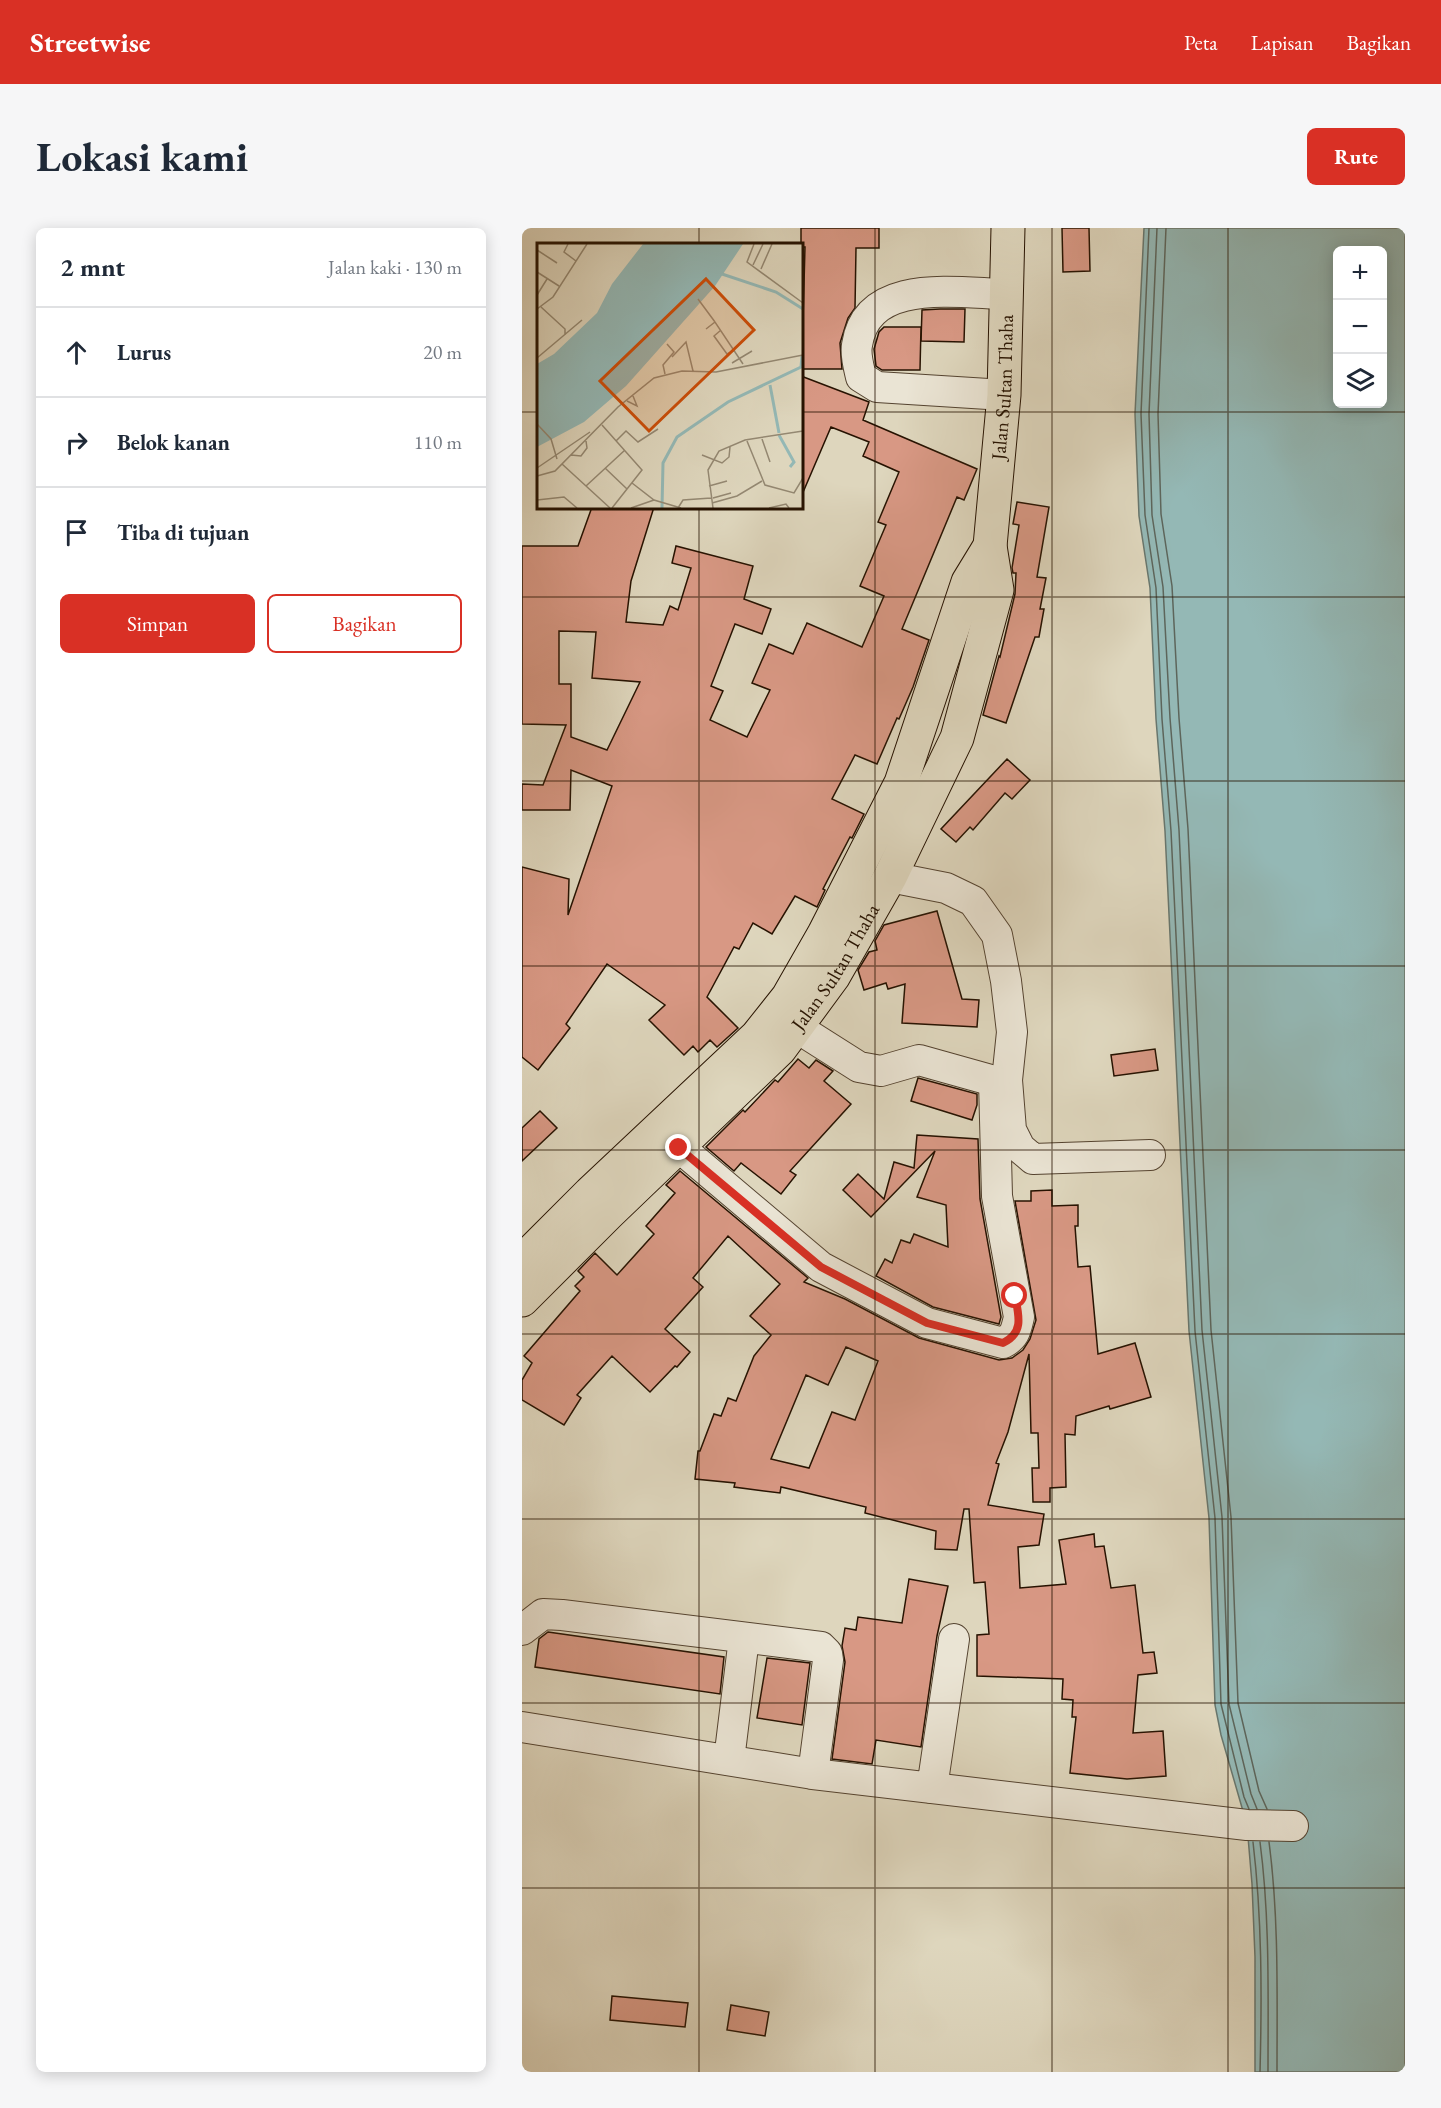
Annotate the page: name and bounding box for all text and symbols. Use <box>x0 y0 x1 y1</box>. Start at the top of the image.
text: Streetwise <box>30 24 150 60</box>
text: Peta <box>1184 29 1218 56</box>
text: Lapisan <box>1251 29 1314 56</box>
text: Bagikan <box>1347 29 1411 56</box>
button: Rute <box>1307 128 1405 185</box>
text: Lokasi kami <box>36 129 248 184</box>
inset map <box>537 243 802 508</box>
map controls <box>1333 246 1387 408</box>
button: + <box>1333 246 1387 300</box>
text: 2 mnt <box>60 250 125 284</box>
text: Jalan kaki · 130 m <box>328 254 462 280</box>
button: − <box>1333 300 1387 354</box>
street label: Jalan Sultan Thaha <box>985 314 1019 463</box>
icon: ahead <box>60 336 93 369</box>
text: Lurus <box>117 338 171 367</box>
text: 20 m <box>423 339 462 365</box>
button: layers <box>1333 354 1387 408</box>
icon: right <box>60 426 93 459</box>
text: Belok kanan <box>117 428 230 457</box>
text: 110 m <box>414 429 462 455</box>
icon: arrive <box>60 516 93 549</box>
text: Tiba di tujuan <box>117 518 249 547</box>
button: Simpan <box>60 594 255 653</box>
button: Bagikan <box>267 594 462 653</box>
street label: Jalan Sultan Thaha <box>784 899 885 1037</box>
route end <box>665 1134 691 1160</box>
route start <box>1001 1282 1027 1308</box>

